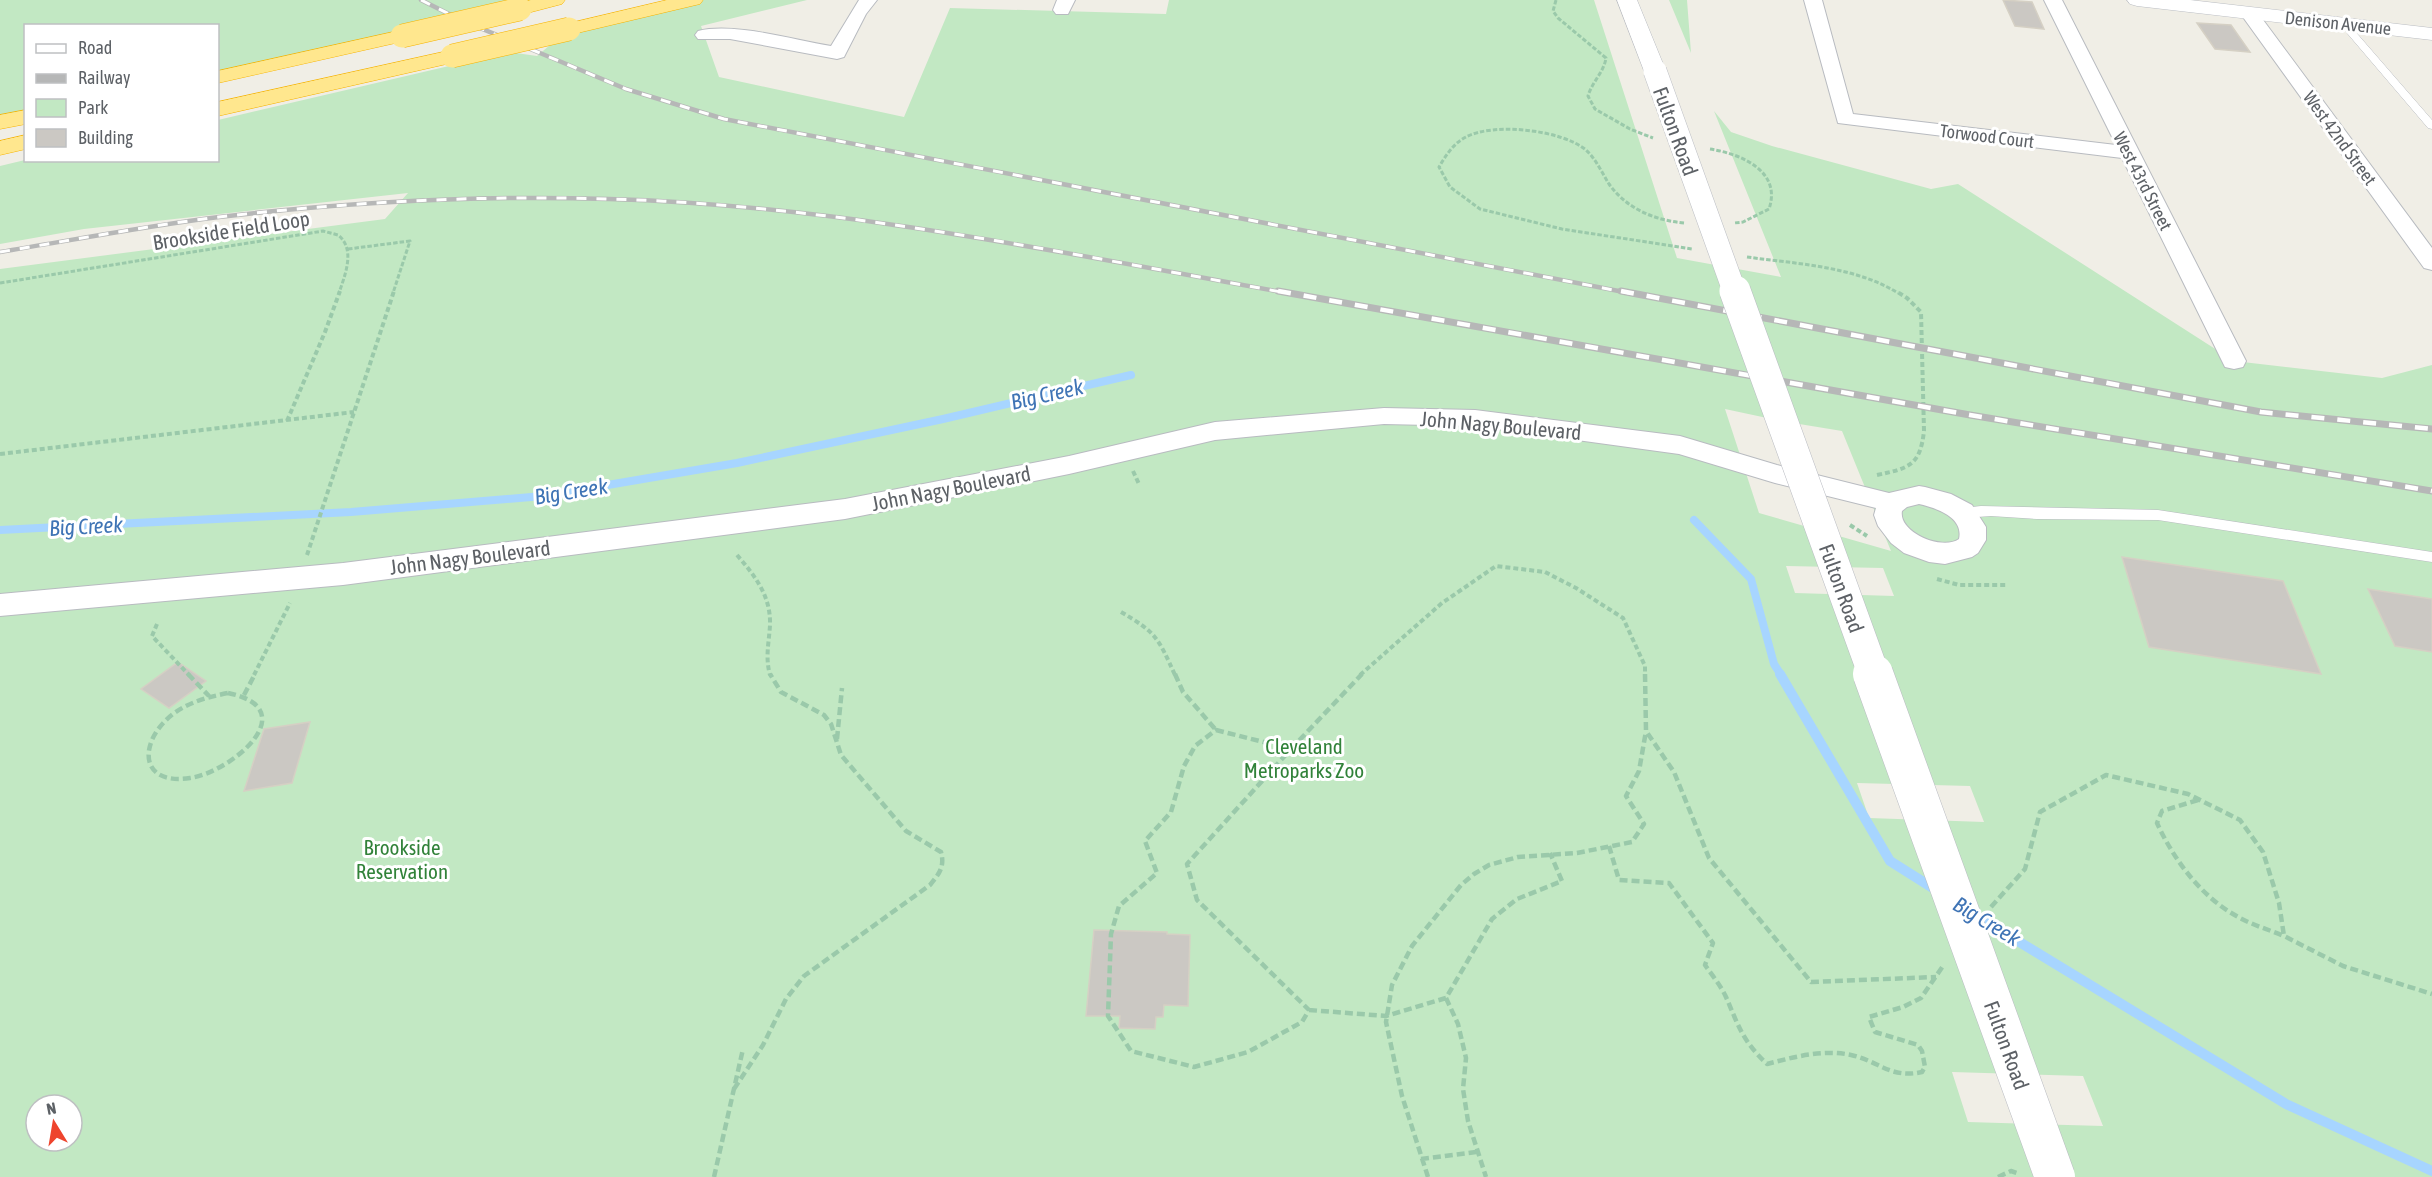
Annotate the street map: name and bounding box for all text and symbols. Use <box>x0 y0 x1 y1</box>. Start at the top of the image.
street label: Denison Avenue <box>2284 7 2392 39</box>
legend <box>24 24 219 162</box>
text: Road <box>78 37 112 58</box>
text: Railway <box>78 67 130 88</box>
street label: Fulton Road <box>1649 83 1703 179</box>
street label: West 42nd Street <box>2299 87 2381 189</box>
text: Park <box>78 97 108 118</box>
street label: Torwood Court <box>1939 120 2035 152</box>
text: Building <box>78 127 133 148</box>
street label: West 43rd Street <box>2109 128 2177 234</box>
street label: Brookside Field Loop <box>151 206 311 254</box>
water label: Big Creek <box>1008 373 1086 415</box>
street label: John Nagy Boulevard <box>1419 406 1583 444</box>
street label: John Nagy Boulevard <box>869 461 1033 515</box>
water label: Big Creek <box>533 472 610 510</box>
water label: Big Creek <box>48 511 124 541</box>
street label: John Nagy Boulevard <box>388 535 552 579</box>
street label: Fulton Road <box>1815 540 1869 636</box>
park label: Cleveland Metroparks Zoo <box>1244 734 1364 782</box>
park label: Brookside Reservation <box>356 835 448 883</box>
water label: Big Creek <box>1949 891 2026 951</box>
street label: Fulton Road <box>1980 997 2034 1093</box>
north arrow <box>24 1093 84 1153</box>
text: N <box>45 1099 57 1118</box>

